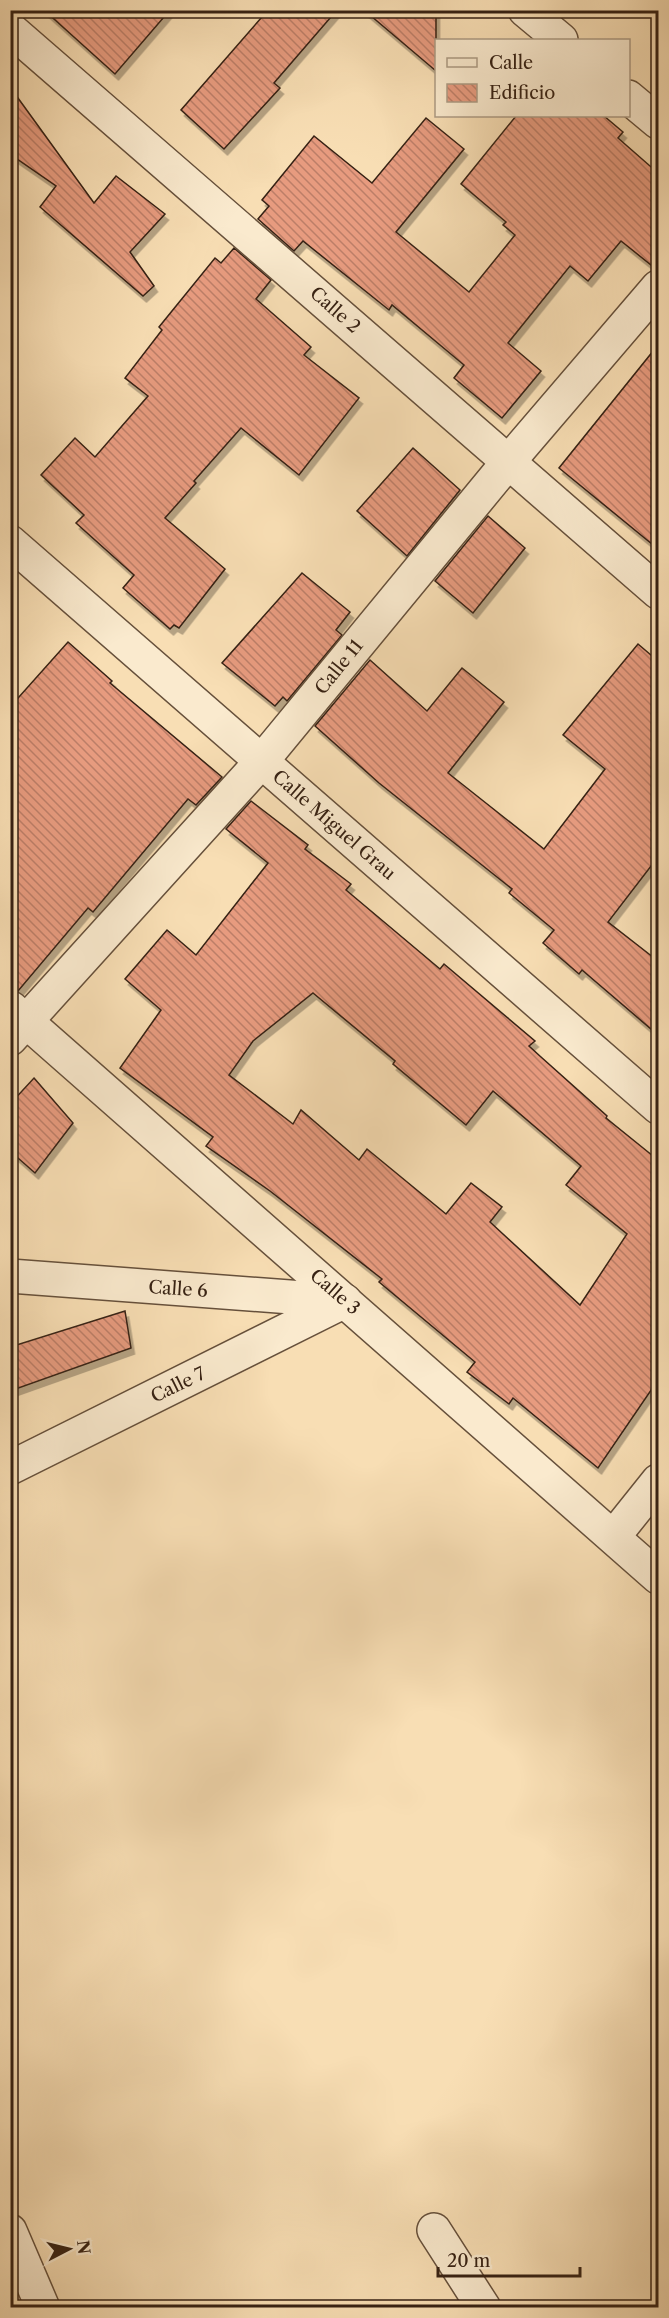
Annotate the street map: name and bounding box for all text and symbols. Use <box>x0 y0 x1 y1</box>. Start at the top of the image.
legend <box>435 39 630 117</box>
text: Calle <box>489 52 533 74</box>
text: Edificio <box>489 82 555 104</box>
street label: Calle 2 <box>305 282 365 338</box>
street label: Calle 11 <box>310 635 368 699</box>
street label: Calle Miguel Grau <box>268 766 400 884</box>
street label: Calle 3 <box>306 1264 364 1320</box>
street label: Calle 6 <box>148 1276 208 1302</box>
street label: Calle 7 <box>147 1362 209 1408</box>
north arrow <box>39 2219 99 2279</box>
text: N <box>73 2239 95 2255</box>
scale bar <box>438 2240 580 2278</box>
text: 20 m <box>447 2250 491 2272</box>

